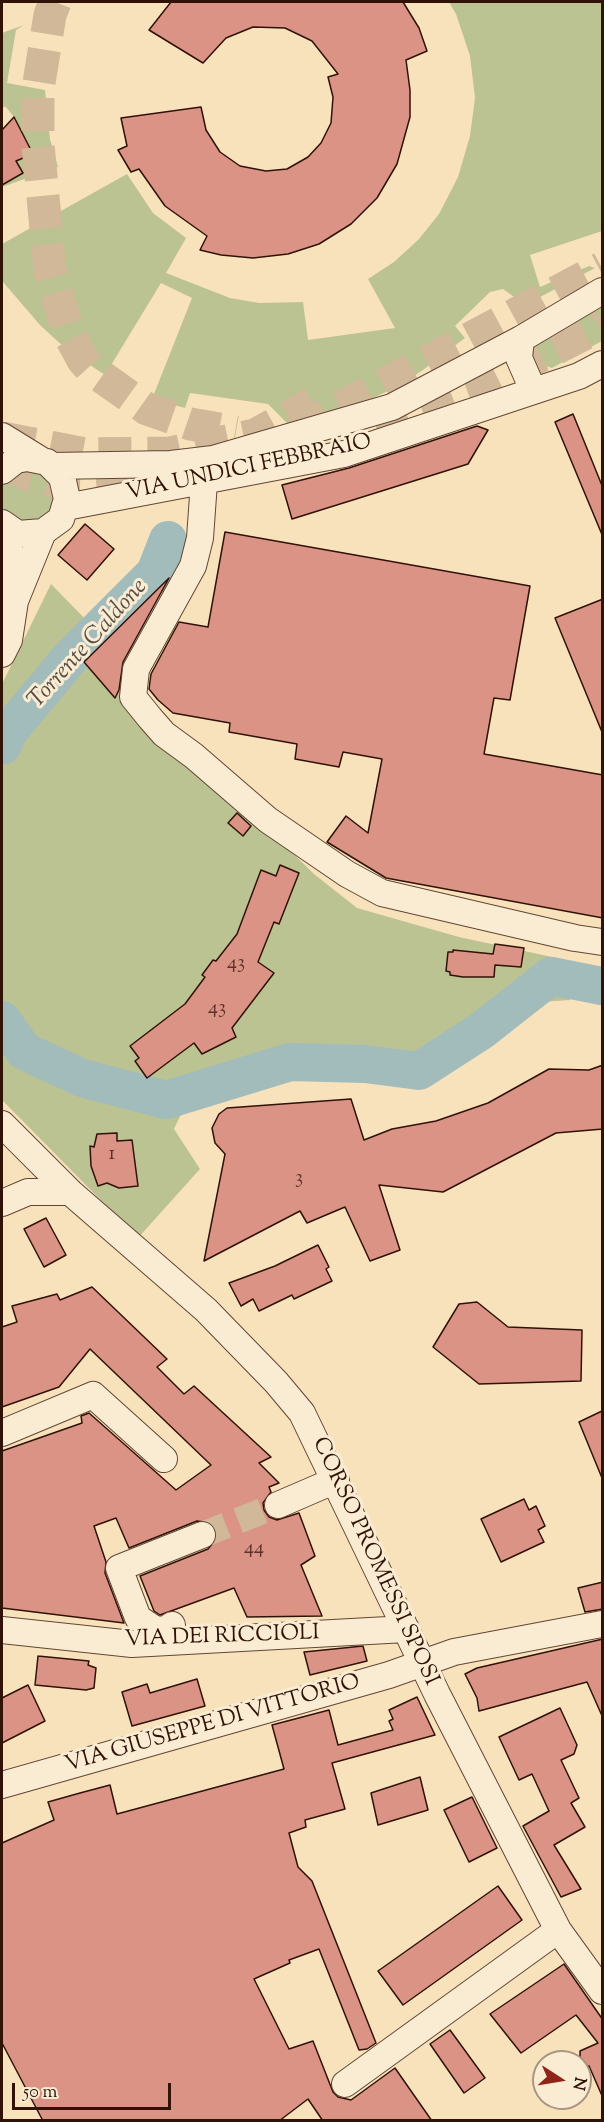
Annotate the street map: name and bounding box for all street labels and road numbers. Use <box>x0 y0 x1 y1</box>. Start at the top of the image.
street label: VIA UNDICI FEBBRAIO <box>124 430 374 508</box>
street label: CORSO PROMESSI SPOSI <box>305 1434 443 1690</box>
street label: VIA DEI RICCIOLI <box>124 1621 320 1655</box>
street label: VIA GIUSEPPE DI VITTORIO <box>62 1670 364 1780</box>

